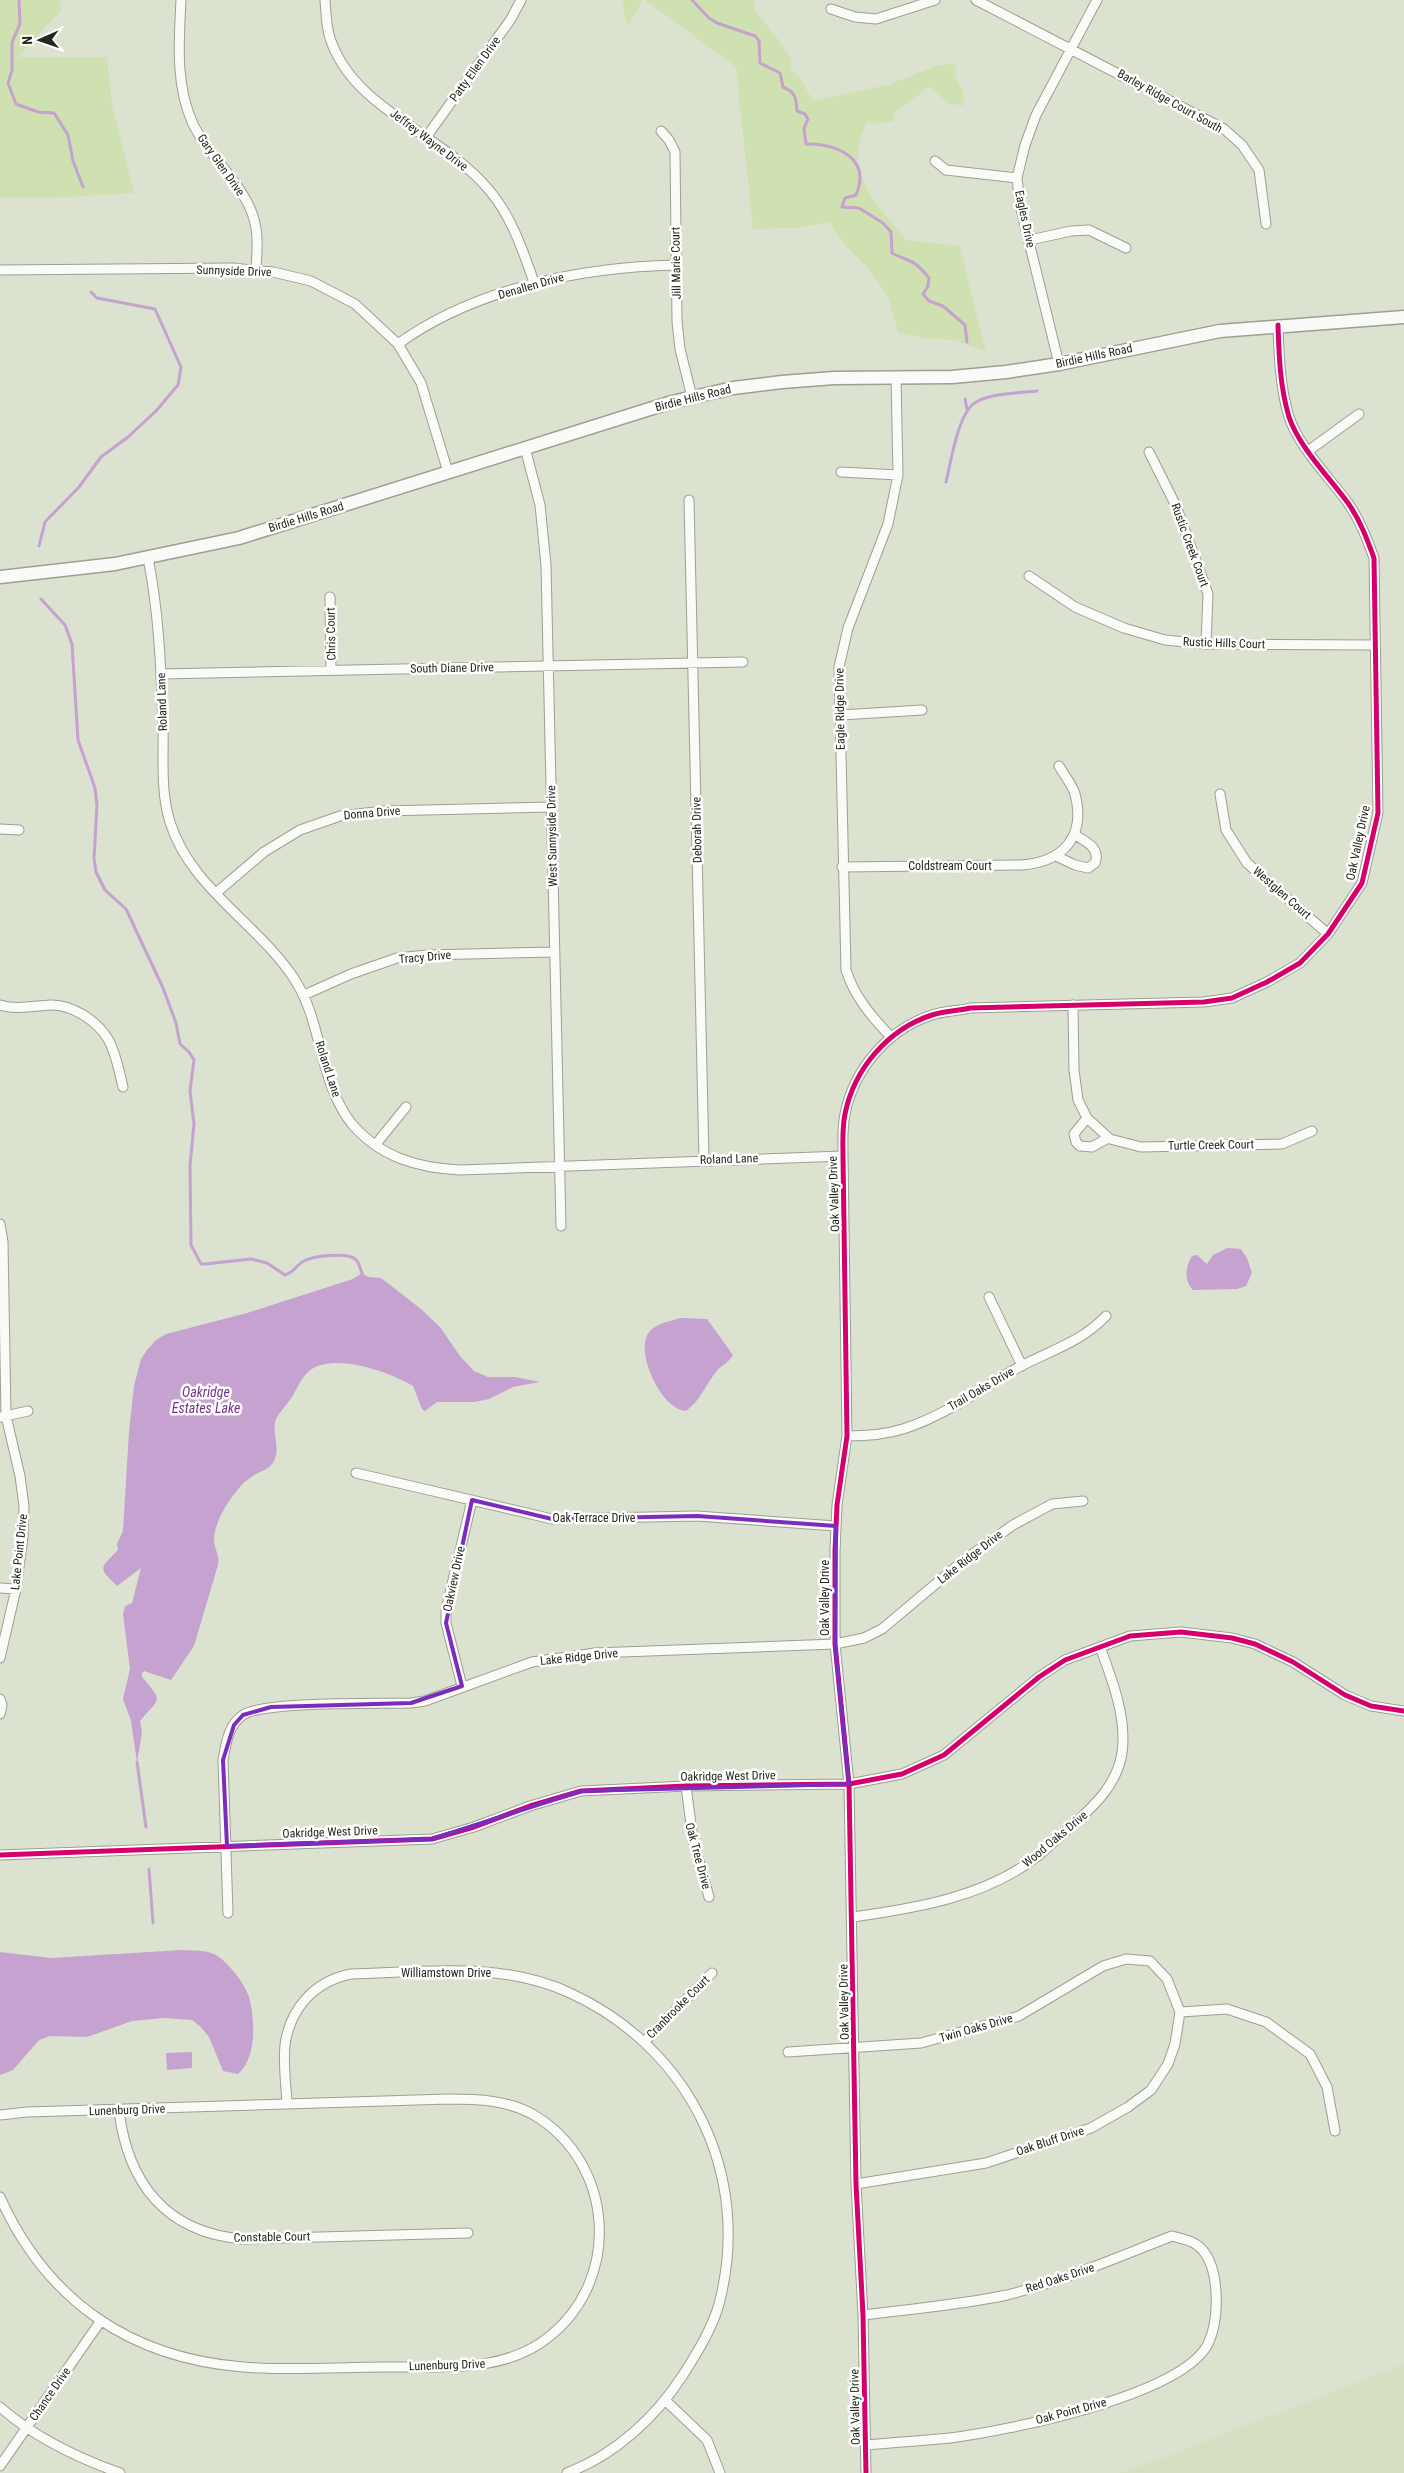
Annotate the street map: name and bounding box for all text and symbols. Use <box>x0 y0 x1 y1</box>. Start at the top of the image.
north arrow <box>15 15 65 65</box>
street label: Patty Ellen Drive <box>447 34 503 104</box>
text: N <box>19 36 35 45</box>
street label: Barley Ridge Court South <box>1115 66 1225 136</box>
street label: Jeffrey Wayne Drive <box>387 106 471 174</box>
street label: Gary Glen Drive <box>195 131 248 199</box>
street label: Eagles Drive <box>1012 189 1038 249</box>
street label: Jill Marie Court <box>668 226 684 299</box>
street label: Sunnyside Drive <box>196 263 272 279</box>
street label: Denallen Drive <box>497 270 566 302</box>
street label: Birdie Hills Road <box>1054 341 1134 371</box>
street label: Birdie Hills Road <box>653 382 733 414</box>
street label: Birdie Hills Road <box>267 499 345 535</box>
street label: Rustic Creek Court <box>1168 501 1212 589</box>
street label: Chris Court <box>324 607 338 661</box>
street label: Rustic Hills Court <box>1183 635 1266 651</box>
street label: South Diane Drive <box>410 660 494 676</box>
street label: Eagle Ridge Drive <box>832 667 848 750</box>
street label: Roland Lane <box>154 672 170 731</box>
street label: West Sunnyside Drive <box>544 785 560 887</box>
street label: Deborah Drive <box>689 796 705 863</box>
street label: Donna Drive <box>343 804 401 822</box>
street label: Oak Valley Drive <box>1343 804 1373 882</box>
street label: Coldstream Court <box>908 859 992 873</box>
street label: Westglen Court <box>1250 864 1314 922</box>
street label: Tracy Drive <box>398 948 452 966</box>
street label: Roland Lane <box>312 1039 344 1099</box>
street label: Turtle Creek Court <box>1168 1137 1255 1153</box>
street label: Roland Lane <box>700 1151 759 1167</box>
street label: Oak Valley Drive <box>826 1155 842 1232</box>
street label: Trail Oaks Drive <box>946 1364 1017 1414</box>
water label: Oakridge Estates Lake <box>172 1384 240 1416</box>
street label: Oak Terrace Drive <box>553 1511 636 1525</box>
street label: Lake Point Drive <box>8 1513 30 1591</box>
street label: Lake Ridge Drive <box>935 1527 1006 1587</box>
street label: Oakview Drive <box>440 1545 468 1613</box>
street label: Oak Valley Drive <box>818 1560 832 1636</box>
street label: Lake Ridge Drive <box>539 1646 619 1668</box>
street label: Oakridge West Drive <box>680 1768 776 1784</box>
street label: Wood Oaks Drive <box>1020 1808 1091 1870</box>
street label: Oak Tree Drive <box>682 1821 714 1891</box>
street label: Oakridge West Drive <box>282 1823 378 1841</box>
street label: Oak Valley Drive <box>836 1963 852 2040</box>
street label: Williamstown Drive <box>401 1966 491 1980</box>
street label: Cranbrooke Court <box>644 1972 713 2041</box>
street label: Twin Oaks Drive <box>938 2011 1015 2045</box>
street label: Lunenburg Drive <box>89 2102 166 2118</box>
street label: Oak Bluff Drive <box>1014 2123 1086 2159</box>
street label: Constable Court <box>234 2229 311 2245</box>
street label: Red Oaks Drive <box>1024 2260 1096 2296</box>
street label: Lunenburg Drive <box>409 2357 486 2373</box>
street label: Chance Drive <box>26 2364 74 2423</box>
street label: Oak Valley Drive <box>847 2368 863 2445</box>
street label: Oak Point Drive <box>1034 2395 1108 2427</box>

